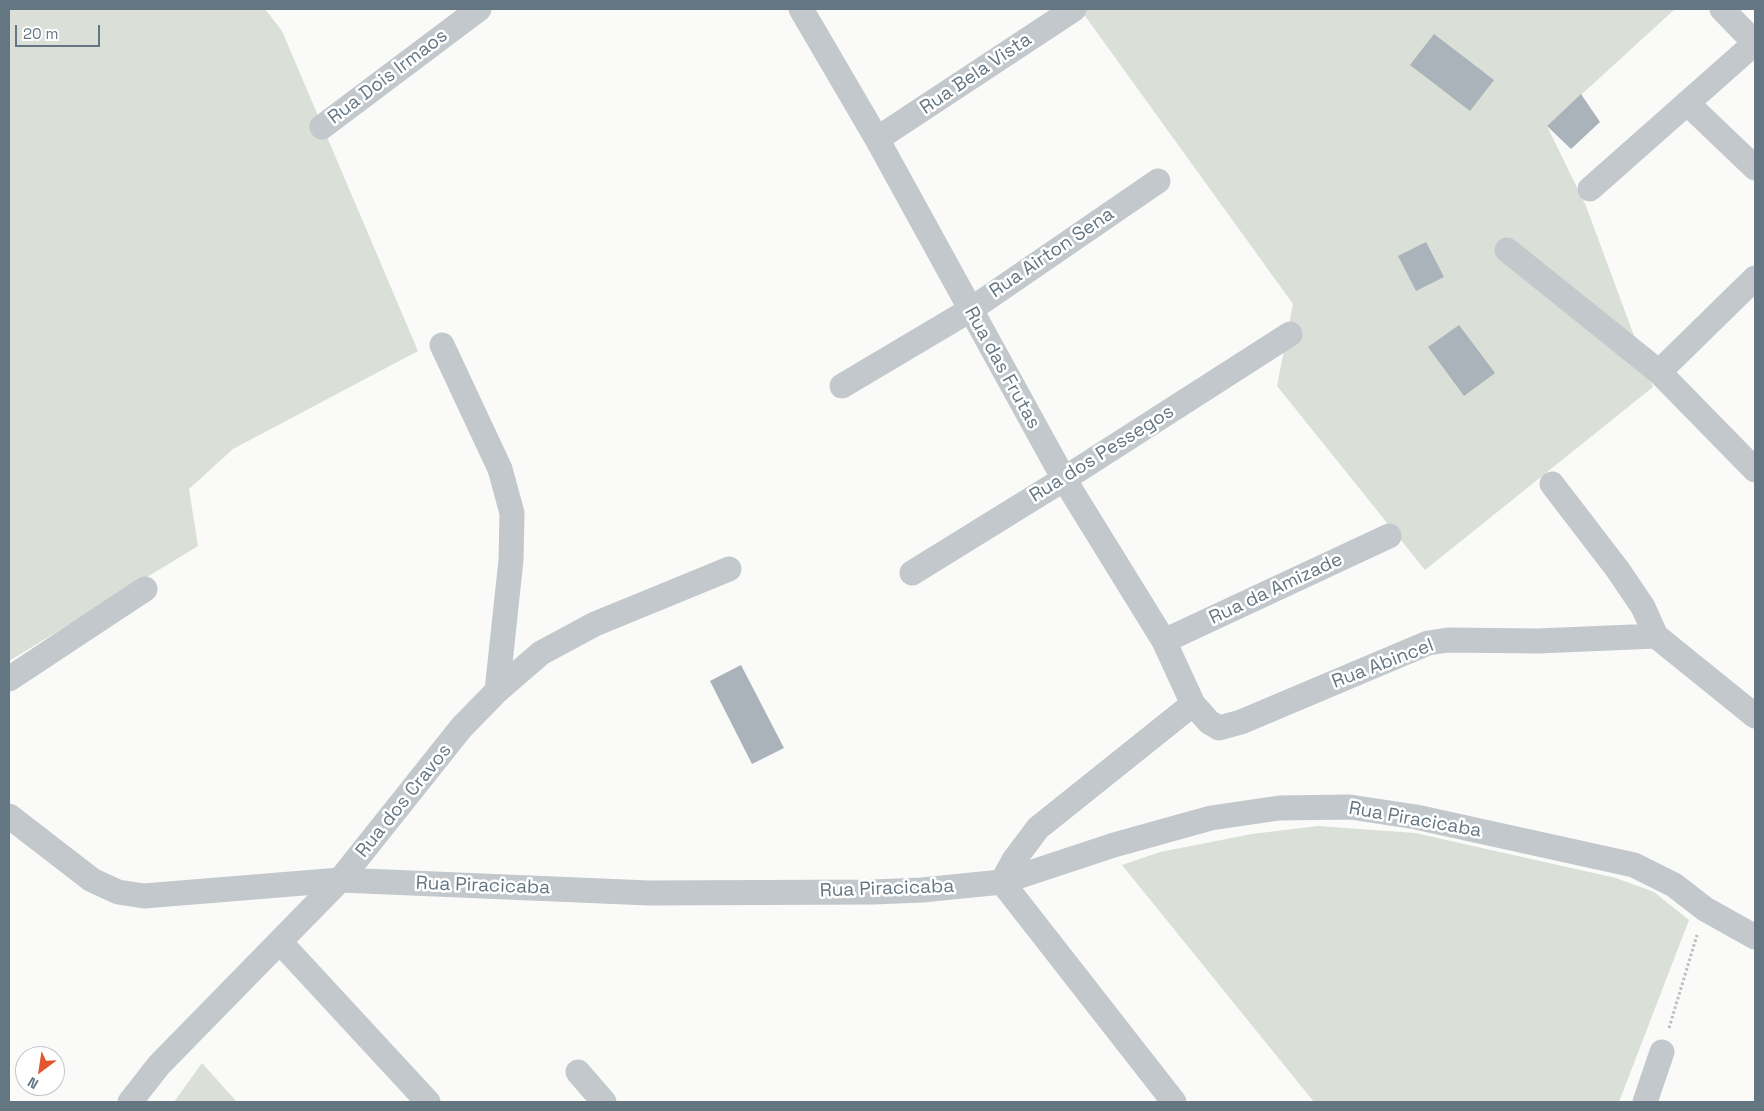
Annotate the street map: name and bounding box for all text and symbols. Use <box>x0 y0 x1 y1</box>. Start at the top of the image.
scale bar <box>18 15 102 47</box>
text: 20 m <box>23 24 58 43</box>
street label: Rua Dois Irmaos <box>324 25 452 129</box>
street label: Rua Bela Vista <box>916 28 1036 120</box>
street label: Rua Airton Sena <box>985 203 1119 303</box>
street label: Rua das Frutas <box>959 303 1045 433</box>
street label: Rua dos Pessegos <box>1026 400 1178 508</box>
street label: Rua da Amizade <box>1206 548 1346 630</box>
street label: Rua Abincel <box>1329 634 1437 694</box>
street label: Rua dos Cravos <box>351 740 457 862</box>
street label: Rua Piracicaba <box>1347 797 1483 843</box>
street label: Rua Piracicaba <box>415 872 551 900</box>
street label: Rua Piracicaba <box>819 875 955 903</box>
north arrow <box>15 1046 65 1096</box>
text: N <box>24 1073 41 1093</box>

